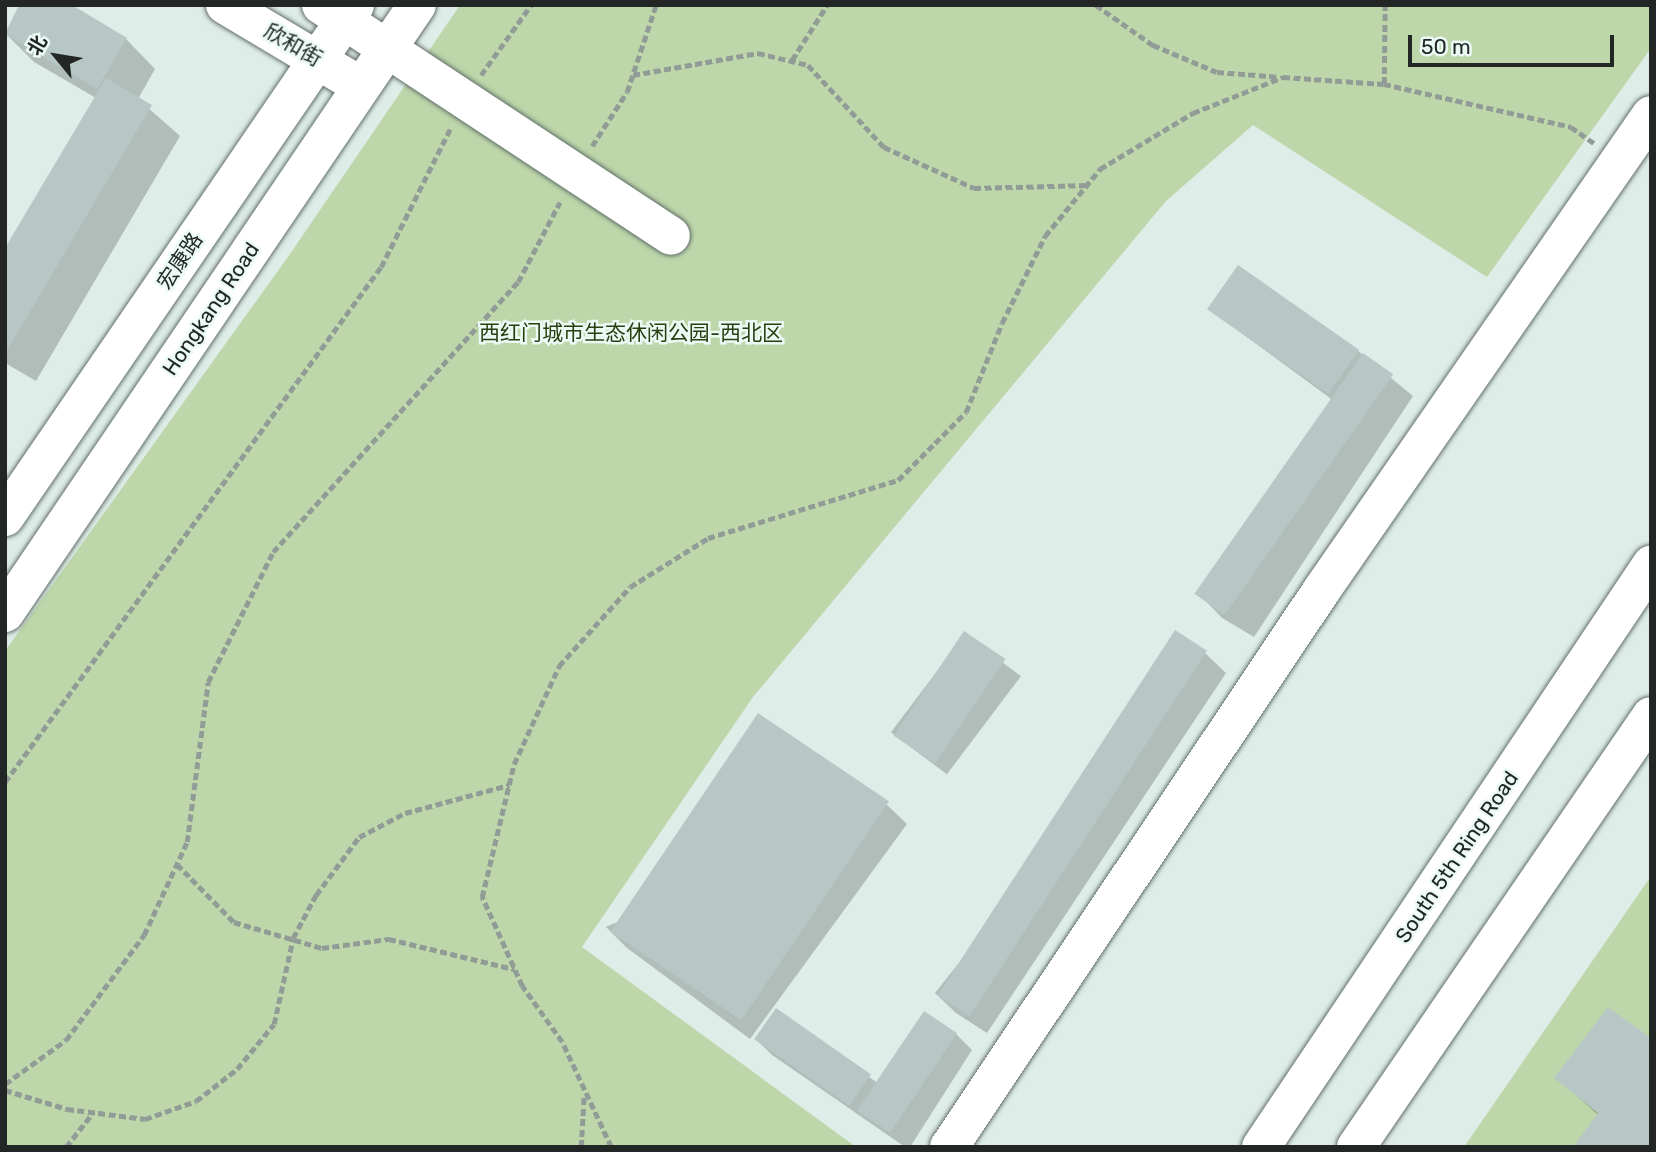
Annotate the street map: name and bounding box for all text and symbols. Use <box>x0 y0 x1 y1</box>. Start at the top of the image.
street label: 欣和街 <box>259 18 327 72</box>
north arrow <box>21 21 91 91</box>
scale bar <box>1411 21 1618 65</box>
text: 北 <box>23 31 52 59</box>
text: 50 m <box>1421 34 1471 59</box>
street label: 宏康路 <box>152 228 208 294</box>
street label: Hongkang Road <box>157 238 265 380</box>
park label: 西红门城市生态休闲公园-西北区 <box>479 320 783 346</box>
street label: South 5th Ring Road <box>1390 766 1524 948</box>

